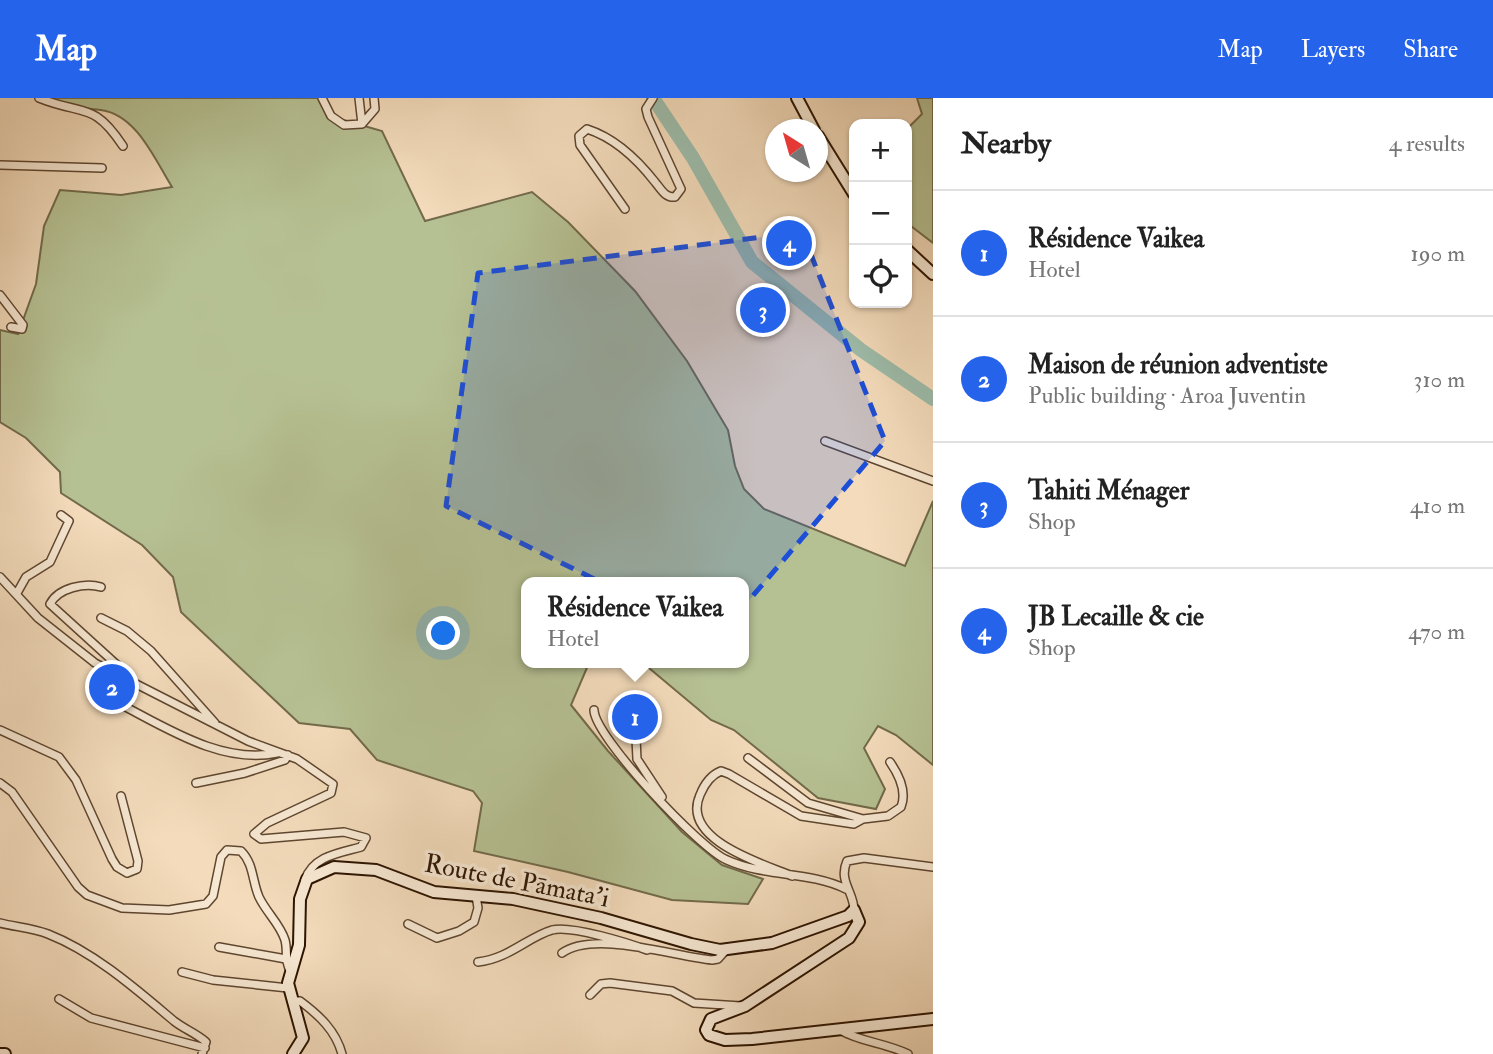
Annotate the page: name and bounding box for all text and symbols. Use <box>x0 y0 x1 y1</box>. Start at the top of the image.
text: Map <box>35 29 97 70</box>
text: Map <box>1218 34 1263 65</box>
text: Layers <box>1301 34 1365 65</box>
text: Share <box>1403 34 1458 65</box>
north arrow <box>765 119 828 182</box>
map controls <box>849 119 912 308</box>
button: + <box>849 119 912 182</box>
text: Nearby <box>961 125 1051 162</box>
text: 4 results <box>1389 129 1465 158</box>
button: − <box>849 182 912 245</box>
pin: 4 <box>766 217 812 269</box>
text: Résidence Vaikea <box>1028 223 1204 255</box>
text: 1 <box>980 239 988 268</box>
text: 190 m <box>1411 239 1465 268</box>
button: locate <box>849 245 912 308</box>
text: Hotel <box>1028 255 1081 284</box>
pin: 3 <box>740 284 786 336</box>
text: Maison de réunion adventiste <box>1028 349 1328 381</box>
text: 2 <box>978 365 990 394</box>
text: 310 m <box>1414 365 1465 394</box>
text: Public building · Aroa Juventin <box>1028 381 1306 410</box>
text: Tahiti Ménager <box>1028 475 1189 507</box>
text: 3 <box>980 491 988 520</box>
text: 410 m <box>1410 491 1465 520</box>
text: Shop <box>1028 507 1076 536</box>
popup <box>521 577 749 668</box>
text: Résidence Vaikea <box>547 592 723 624</box>
text: JB Lecaille & cie <box>1028 601 1204 633</box>
your location <box>426 616 460 650</box>
text: 4 <box>978 617 990 646</box>
text: 470 m <box>1408 617 1465 646</box>
text: Hotel <box>547 624 599 653</box>
text: Shop <box>1028 633 1076 662</box>
pin: 2 <box>89 661 135 713</box>
pin: 1 <box>612 691 658 743</box>
street label: Route de Pāmata'i <box>422 847 612 915</box>

